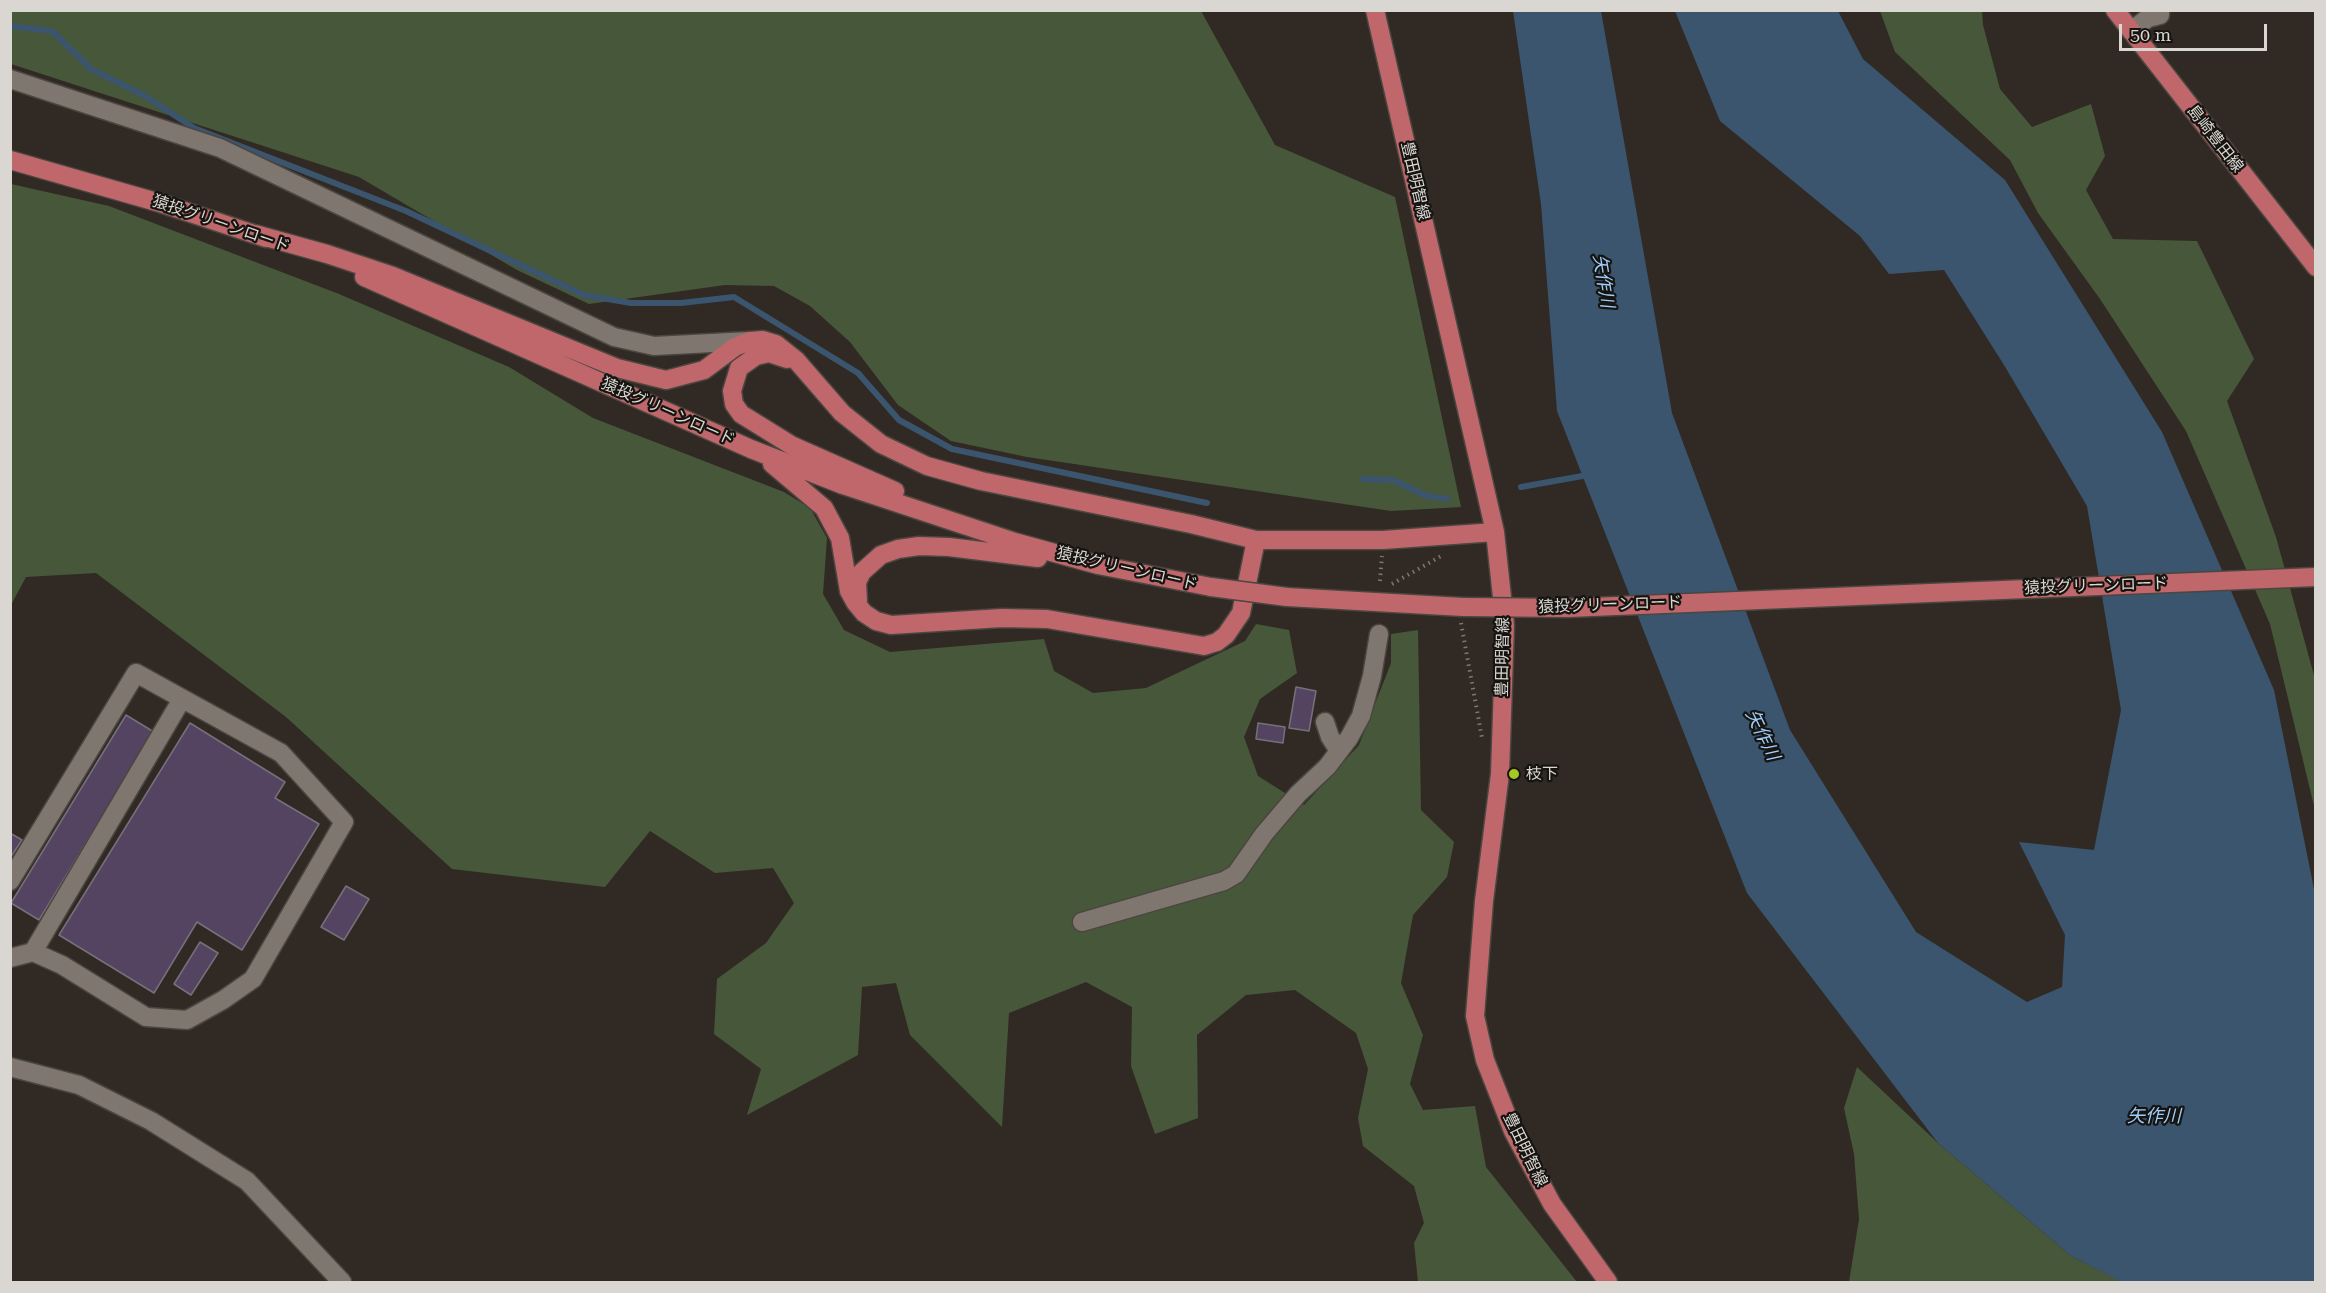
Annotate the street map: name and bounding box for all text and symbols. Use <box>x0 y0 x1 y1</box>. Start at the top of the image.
scale bar <box>2122 12 2270 50</box>
text: 50 m <box>2130 24 2171 45</box>
street label: 島崎豊田線 <box>2183 102 2247 176</box>
street label: 豊田明智線 <box>1397 140 1433 222</box>
street label: 猿投グリーンロード <box>150 191 292 257</box>
water label: 矢作川 <box>1588 253 1618 309</box>
street label: 猿投グリーンロード <box>598 374 738 450</box>
street label: 猿投グリーンロード <box>1055 543 1199 595</box>
street label: 猿投グリーンロード <box>2024 574 2168 598</box>
street label: 猿投グリーンロード <box>1538 593 1682 617</box>
street label: 豊田明智線 <box>1493 617 1513 697</box>
water label: 矢作川 <box>1740 706 1784 764</box>
place label: 枝下 <box>1526 764 1558 784</box>
marker: 枝下 <box>1507 767 1521 781</box>
water label: 矢作川 <box>2127 1106 2181 1128</box>
street label: 豊田明智線 <box>1499 1110 1551 1190</box>

